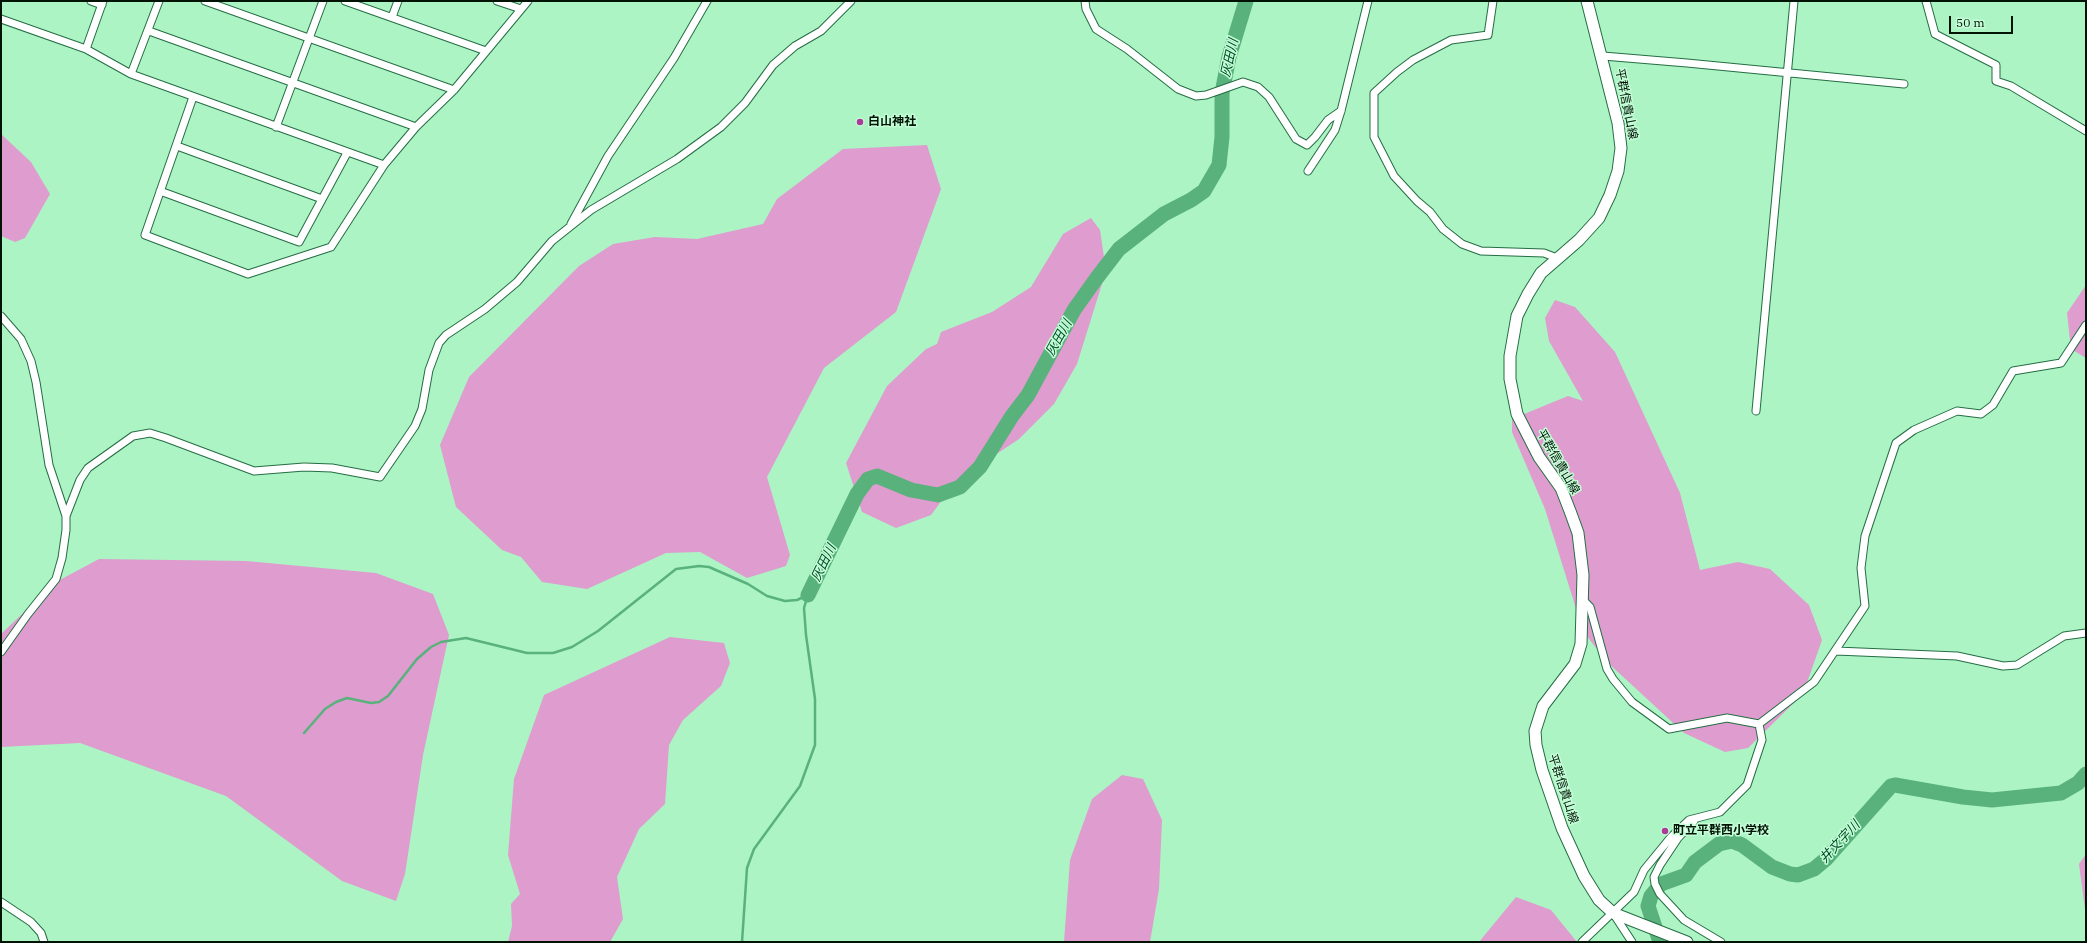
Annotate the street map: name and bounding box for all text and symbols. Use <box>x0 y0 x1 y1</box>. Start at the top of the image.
scale bar <box>1951 8 2015 34</box>
text: 50 m <box>1956 15 1985 30</box>
water label: 灰田川 <box>1218 37 1242 79</box>
street label: 平群信貴山線 <box>1612 67 1640 141</box>
place label: 白山神社 <box>868 115 916 129</box>
marker: 白山神社 <box>855 117 865 127</box>
water label: 灰田川 <box>1043 317 1075 359</box>
street label: 平群信貴山線 <box>1534 427 1582 497</box>
water label: 灰田川 <box>808 542 840 584</box>
street label: 平群信貴山線 <box>1545 753 1581 825</box>
water label: 井文字川 <box>1817 818 1863 866</box>
place label: 町立平群西小学校 <box>1673 824 1769 838</box>
marker: 町立平群西小学校 <box>1660 826 1670 836</box>

